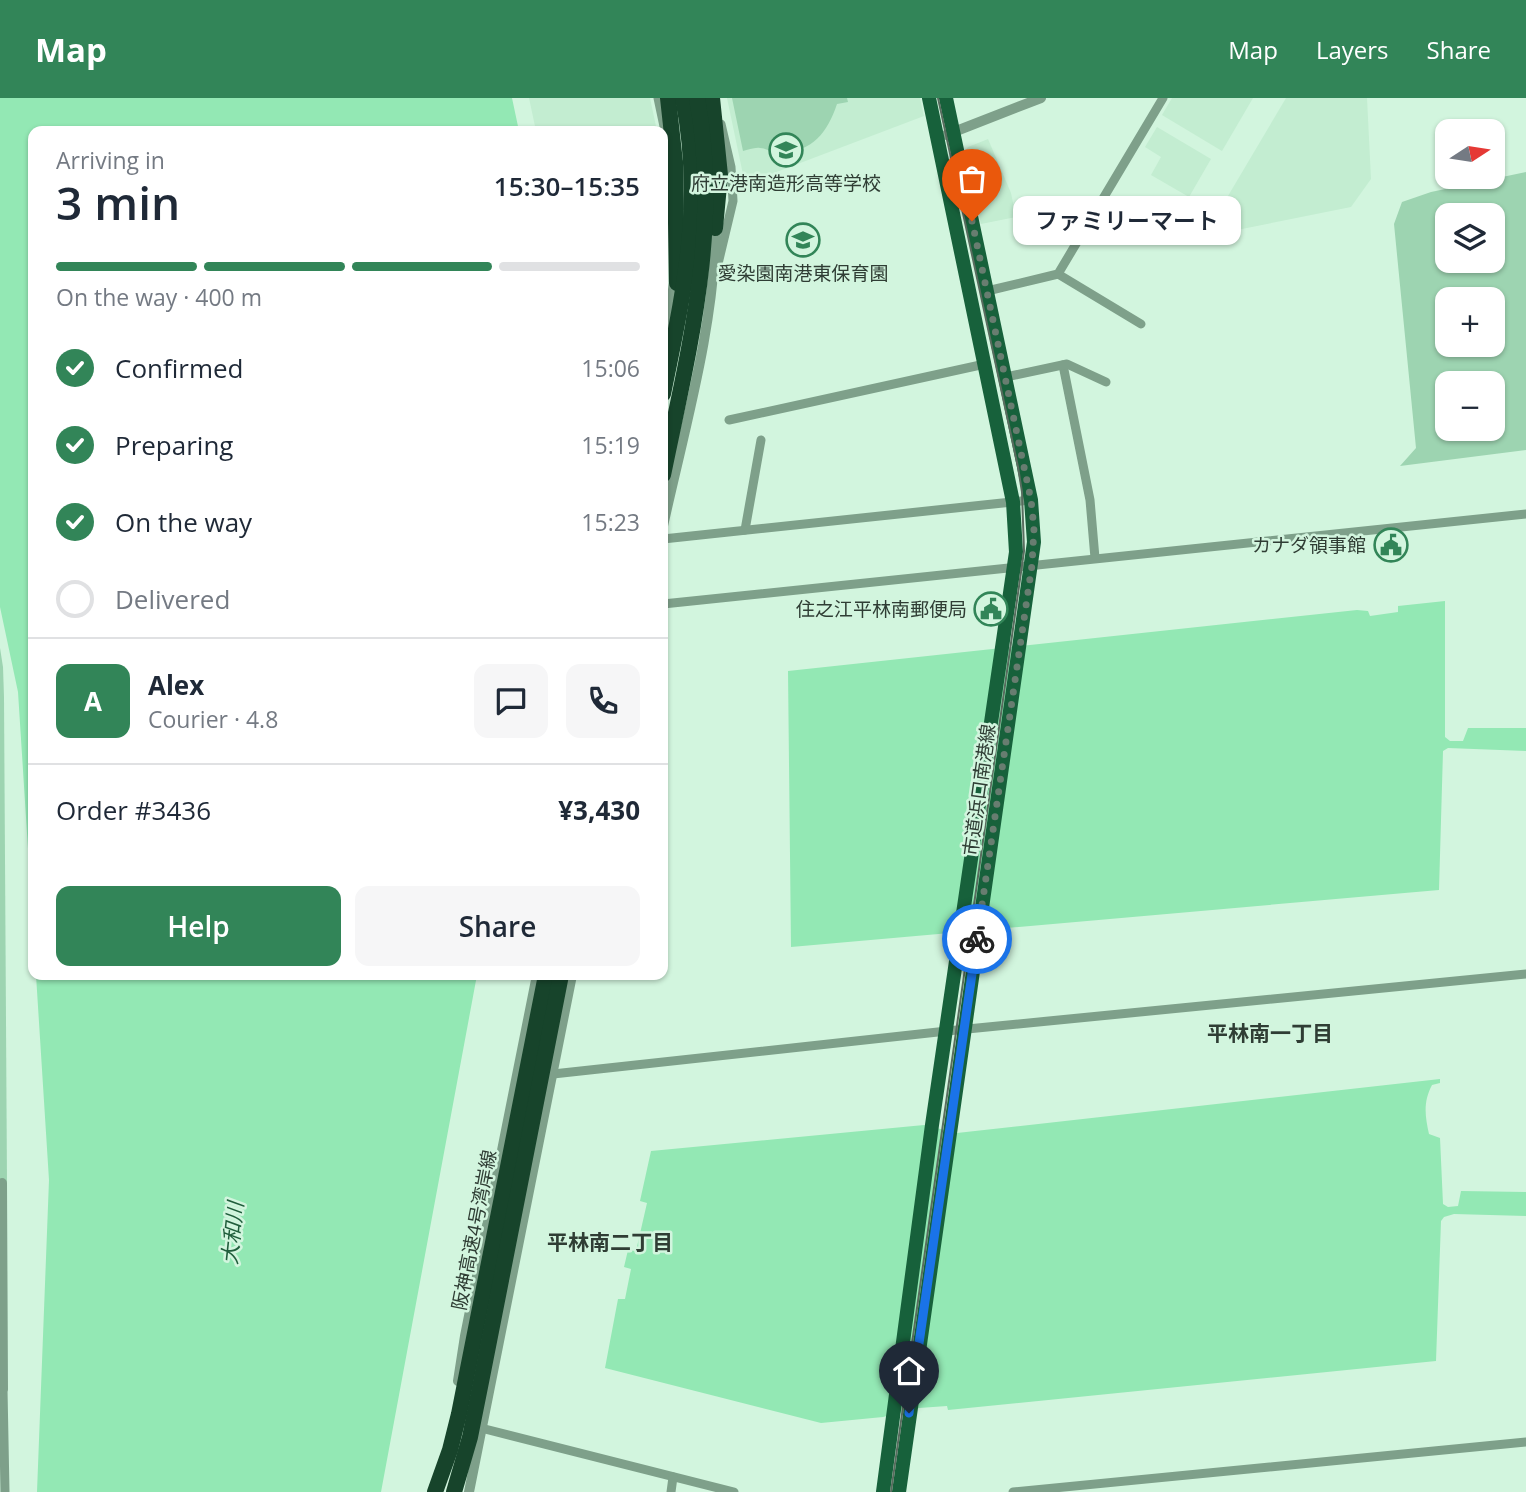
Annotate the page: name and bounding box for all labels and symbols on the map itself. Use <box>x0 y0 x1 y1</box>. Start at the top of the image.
north arrow <box>1435 119 1505 189</box>
school or university icon: 府立港南造形高等学校 <box>767 131 805 169</box>
pin <box>942 149 1002 221</box>
place label: 府立港南造形高等学校 <box>691 170 881 196</box>
callout: ファミリーマート <box>1014 197 1242 246</box>
school or university icon: 愛染園南港東保育園 <box>784 221 822 259</box>
place label: 愛染園南港東保育園 <box>717 260 889 286</box>
public building icon: カナダ領事館 <box>1372 526 1410 564</box>
place label: カナダ領事館 <box>1252 532 1366 558</box>
public building icon: 住之江平林南郵便局 <box>972 590 1010 628</box>
place label: 住之江平林南郵便局 <box>796 596 967 622</box>
street label: 市道浜口南港線 <box>957 722 1001 858</box>
courier <box>942 904 1012 974</box>
district label: 平林南一丁目 <box>1207 1019 1333 1047</box>
street label: 阪神高速4号湾岸線 <box>446 1148 502 1312</box>
water label: 大和川 <box>215 1198 249 1266</box>
district label: 平林南二丁目 <box>547 1228 673 1256</box>
pin <box>879 1341 939 1413</box>

